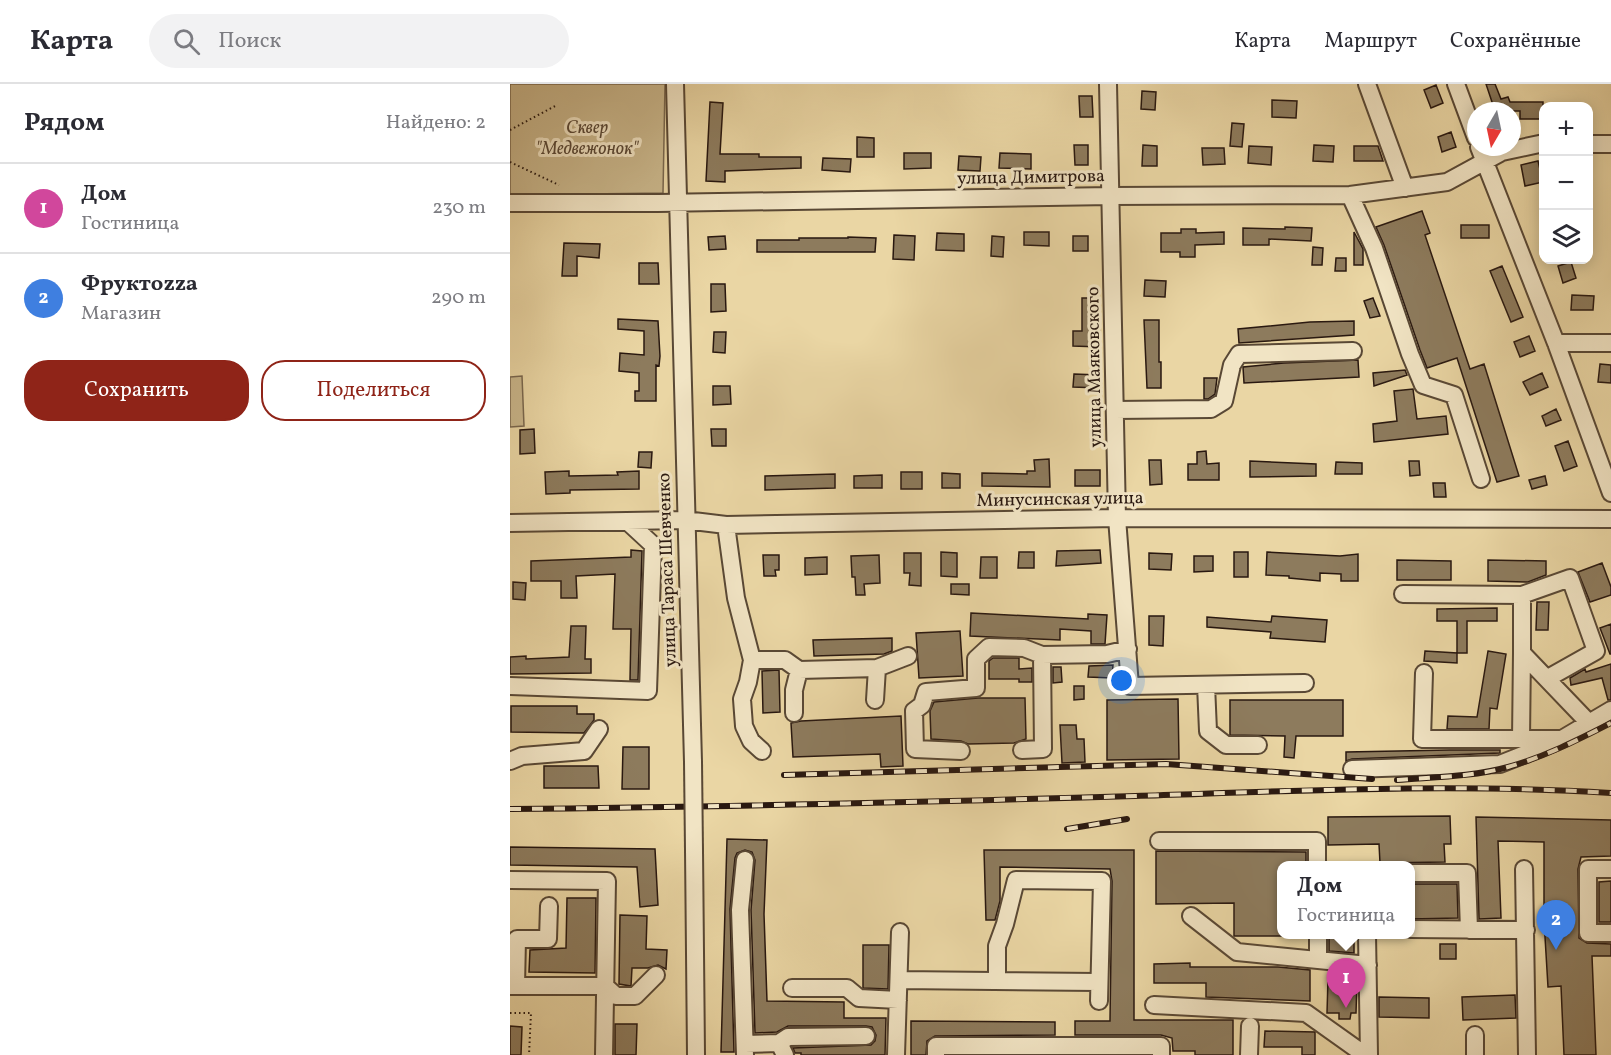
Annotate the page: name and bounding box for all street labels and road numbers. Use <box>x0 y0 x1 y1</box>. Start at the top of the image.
street label: улица Димитрова <box>957 164 1105 192</box>
street label: улица Маяковского <box>1081 286 1109 448</box>
street label: улица Тараса Шевченко <box>652 472 684 668</box>
street label: Минусинская улица <box>976 486 1144 514</box>

